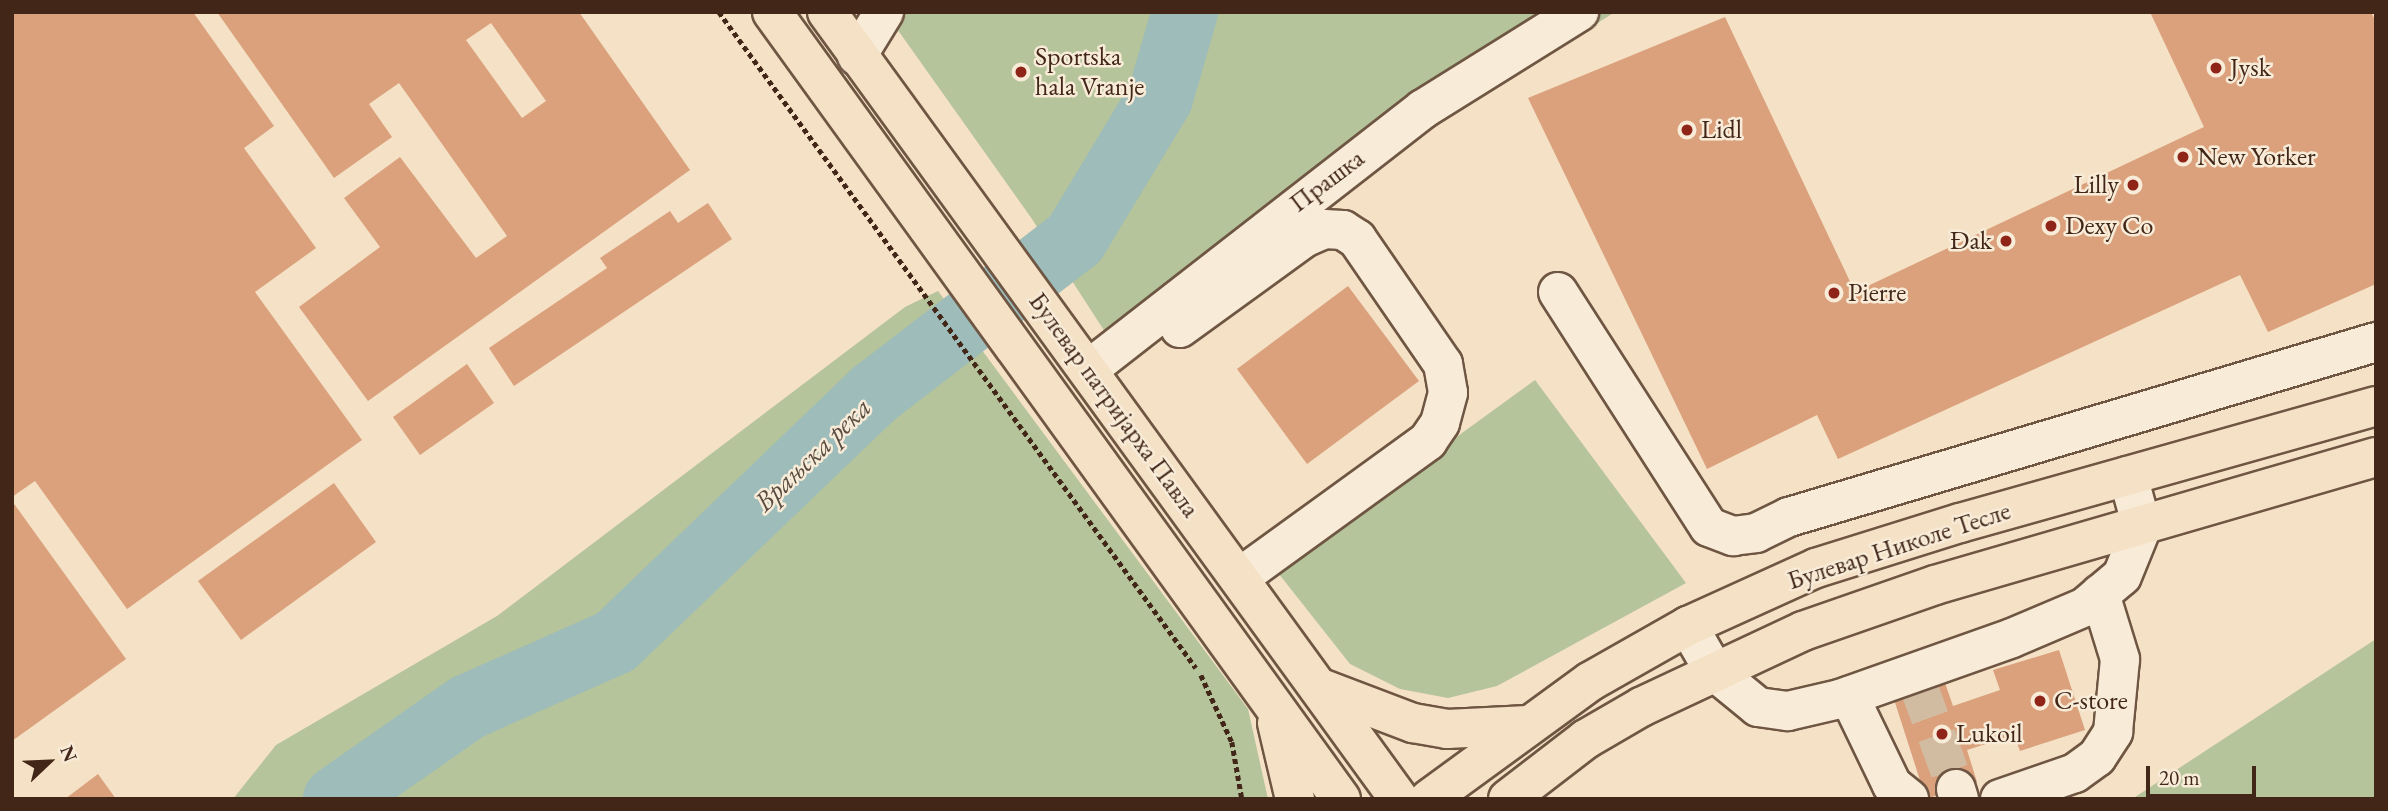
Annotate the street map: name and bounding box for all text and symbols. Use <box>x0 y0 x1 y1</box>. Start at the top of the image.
place label: Sportska hala Vranje <box>1035 41 1145 102</box>
place label: Jysk <box>2230 52 2271 84</box>
marker: Jysk <box>2208 60 2224 76</box>
marker: Sportska hala Vranje <box>1013 64 1029 80</box>
place label: Lidl <box>1701 114 1742 146</box>
marker: Lidl <box>1679 122 1695 138</box>
place label: New Yorker <box>2197 141 2316 173</box>
street label: Прашка <box>1284 143 1370 219</box>
marker: New Yorker <box>2175 149 2191 165</box>
place label: Lilly <box>2074 169 2119 201</box>
marker: Lilly <box>2125 177 2141 193</box>
place label: Dexy Co <box>2065 210 2153 242</box>
marker: Dexy Co <box>2043 218 2059 234</box>
place label: Đak <box>1950 225 1992 257</box>
marker: Đak <box>1998 233 2014 249</box>
place label: Pierre <box>1848 277 1906 309</box>
marker: Pierre <box>1826 285 1842 301</box>
street label: Булевар патријарха Павла <box>1022 286 1206 524</box>
water label: Врањска река <box>747 390 877 518</box>
street label: Булевар Николе Тесле <box>1784 495 2014 597</box>
place label: C-store <box>2054 685 2128 717</box>
marker: C-store <box>2032 693 2048 709</box>
place label: Lukoil <box>1956 718 2023 750</box>
marker: Lukoil <box>1934 726 1950 742</box>
north arrow <box>14 727 84 797</box>
text: N <box>54 742 83 766</box>
scale bar <box>2150 752 2260 796</box>
text: 20 m <box>2159 764 2200 791</box>

